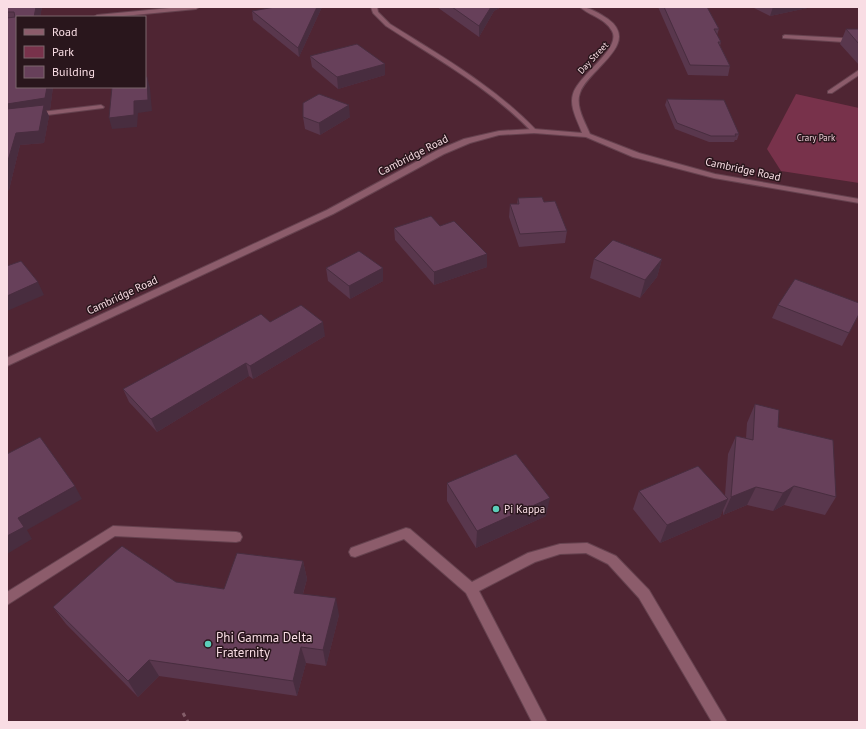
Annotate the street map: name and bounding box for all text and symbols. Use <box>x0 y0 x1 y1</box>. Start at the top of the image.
legend <box>16 16 146 88</box>
text: Road <box>52 24 77 39</box>
street label: Day Street <box>575 39 610 76</box>
text: Park <box>52 44 74 59</box>
text: Building <box>52 64 95 79</box>
street label: Cambridge Road <box>376 131 450 179</box>
park label: Crary Park <box>797 132 836 143</box>
street label: Cambridge Road <box>704 154 782 184</box>
street label: Cambridge Road <box>84 272 160 318</box>
place label: Pi Kappa <box>504 502 545 516</box>
marker: Pi Kappa <box>491 504 501 514</box>
place label: Phi Gamma Delta Fraternity <box>216 629 313 661</box>
marker: Phi Gamma Delta Fraternity <box>203 639 213 649</box>

